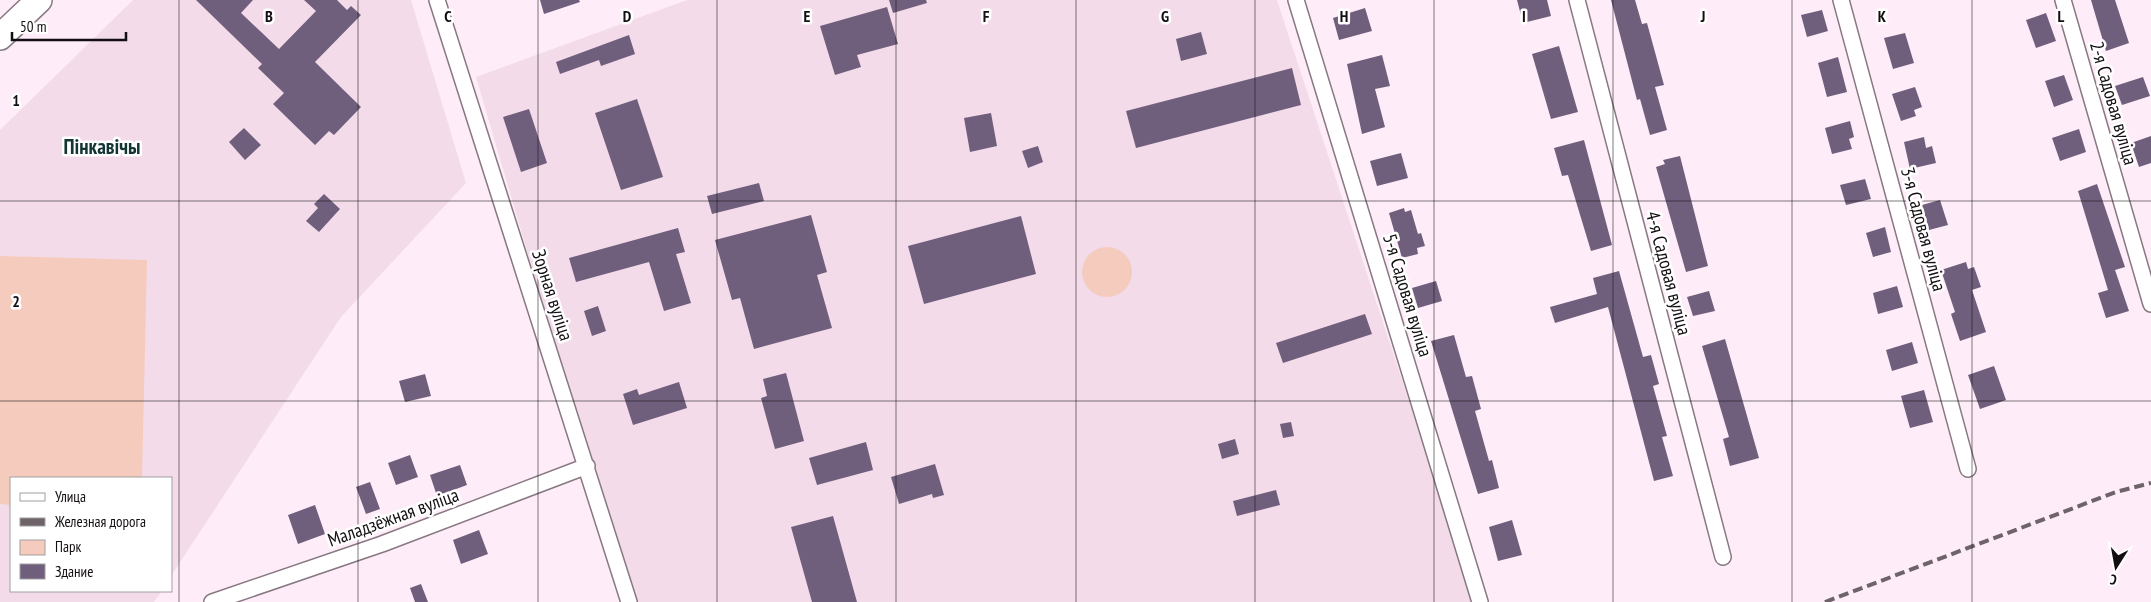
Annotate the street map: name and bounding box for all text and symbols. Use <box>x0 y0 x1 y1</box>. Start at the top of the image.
text: B <box>265 6 273 26</box>
text: C <box>444 6 452 26</box>
text: D <box>623 6 632 26</box>
text: E <box>804 6 811 26</box>
text: F <box>983 6 990 26</box>
text: G <box>1161 6 1169 26</box>
text: H <box>1340 6 1348 26</box>
text: I <box>1522 6 1526 26</box>
text: J <box>1700 6 1705 26</box>
text: K <box>1878 6 1887 26</box>
text: L <box>2058 6 2065 26</box>
scale bar <box>12 10 126 42</box>
text: 50 m <box>20 17 46 36</box>
street label: 2-я Садовая вуліца <box>2085 38 2143 168</box>
text: 1 <box>12 90 20 110</box>
district label: Пінкавічы <box>63 133 141 160</box>
street label: 3-я Садовая вуліца <box>1896 164 1952 294</box>
street label: 4-я Садовая вуліца <box>1641 208 1697 338</box>
street label: 5-я Садовая вуліца <box>1378 231 1438 359</box>
street label: Зорная вуліца <box>527 246 579 344</box>
text: 2 <box>12 291 20 311</box>
legend <box>10 477 172 592</box>
street label: Маладзёжная вуліца <box>324 482 462 552</box>
text: Улица <box>55 487 86 506</box>
text: Железная дорога <box>54 512 146 531</box>
text: Парк <box>55 537 81 556</box>
north arrow <box>2091 542 2141 592</box>
text: Здание <box>55 562 93 581</box>
text: С <box>2108 570 2118 589</box>

